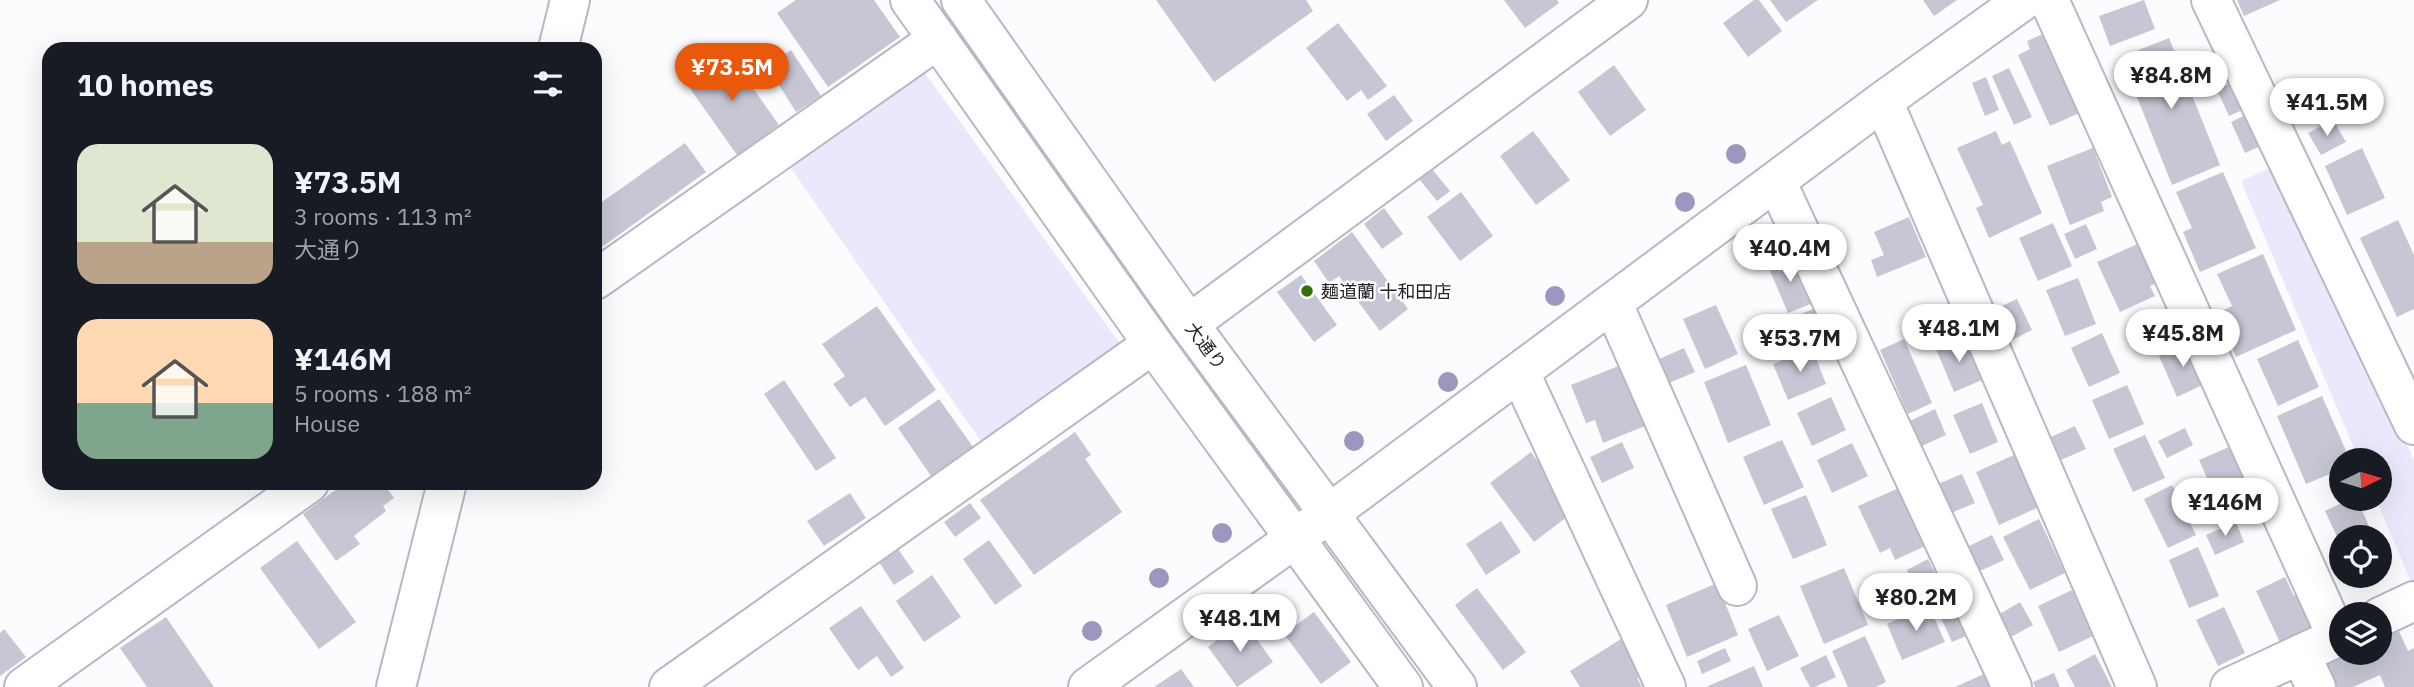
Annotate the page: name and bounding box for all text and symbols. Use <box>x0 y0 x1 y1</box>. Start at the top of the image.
pin: ¥73.5M <box>675 43 789 103</box>
text: ¥73.5M <box>691 51 773 81</box>
pin: ¥84.8M <box>2114 52 2228 111</box>
text: ¥84.8M <box>2130 59 2212 89</box>
text: 10 homes <box>77 65 214 104</box>
icon: filters <box>529 65 567 103</box>
pin: ¥41.5M <box>2270 78 2384 138</box>
text: ¥41.5M <box>2286 86 2368 116</box>
text: ¥73.5M <box>294 162 401 201</box>
icon: home <box>133 172 217 256</box>
text: 3 rooms · 113 m² <box>294 201 472 231</box>
pin: ¥40.4M <box>1733 224 1847 284</box>
text: ¥40.4M <box>1749 232 1831 262</box>
text: 大通り <box>294 234 363 264</box>
place label: 麺道蘭 十和田店 <box>1321 280 1451 303</box>
marker: 麺道蘭 十和田店 <box>1299 283 1315 299</box>
pin: ¥48.1M <box>1902 304 2016 364</box>
pin: ¥45.8M <box>2126 310 2240 369</box>
text: ¥48.1M <box>1918 312 2000 342</box>
pin: ¥53.7M <box>1743 314 1857 374</box>
text: ¥45.8M <box>2142 317 2224 347</box>
street label: 大通り <box>1181 318 1231 374</box>
text: ¥53.7M <box>1759 322 1841 352</box>
text: ¥146M <box>294 339 392 378</box>
icon: home <box>133 347 217 431</box>
text: 5 rooms · 188 m² <box>294 378 472 408</box>
text: House <box>294 408 360 438</box>
north arrow <box>2329 448 2392 511</box>
map controls <box>2329 448 2392 665</box>
pin: ¥146M <box>2176 478 2274 538</box>
text: ¥146M <box>2187 486 2263 516</box>
button: locate <box>2329 525 2392 588</box>
pin: ¥80.2M <box>1859 574 1973 633</box>
text: ¥80.2M <box>1875 581 1957 611</box>
pin: ¥48.1M <box>1183 594 1297 654</box>
text: ¥48.1M <box>1199 602 1281 632</box>
button: layers <box>2329 602 2392 665</box>

